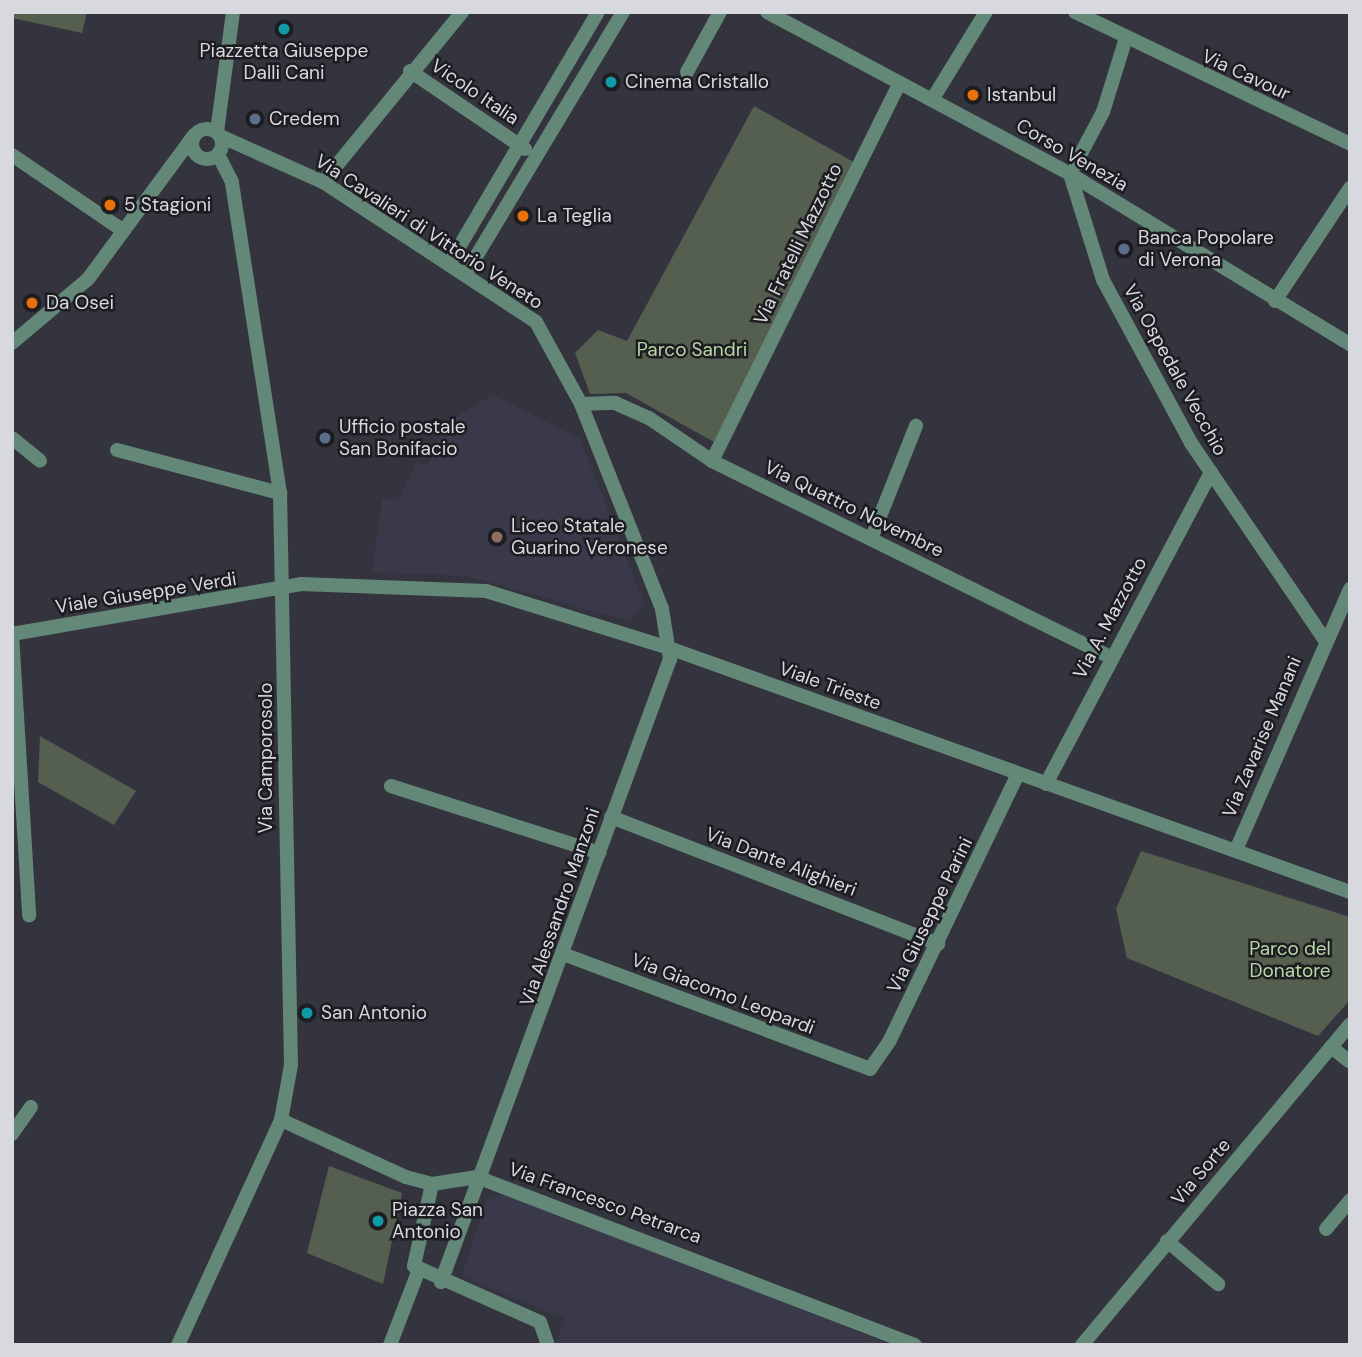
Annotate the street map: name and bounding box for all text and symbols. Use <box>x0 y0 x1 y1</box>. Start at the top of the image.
marker: Piazzetta Giuseppe Dalli Cani <box>276 21 292 37</box>
place label: Piazzetta Giuseppe Dalli Cani <box>200 40 368 84</box>
street label: Via Cavour <box>1198 45 1294 105</box>
street label: Vicolo Italia <box>427 54 523 130</box>
place label: Cinema Cristallo <box>625 71 769 93</box>
marker: Cinema Cristallo <box>603 74 619 90</box>
place label: Istanbul <box>987 84 1056 106</box>
marker: Istanbul <box>965 87 981 103</box>
place label: Credem <box>269 108 340 130</box>
marker: Credem <box>247 111 263 127</box>
street label: Corso Venezia <box>1012 114 1132 196</box>
street label: Via Cavalieri di Vittorio Veneto <box>311 150 547 314</box>
street label: Via Fratelli Mazzotto <box>749 160 847 328</box>
place label: 5 Stagioni <box>124 194 211 216</box>
marker: 5 Stagioni <box>102 197 118 213</box>
place label: La Teglia <box>537 205 612 227</box>
marker: La Teglia <box>515 208 531 224</box>
place label: Banca Popolare di Verona <box>1138 227 1274 271</box>
marker: Banca Popolare di Verona <box>1116 241 1132 257</box>
street label: Via Ospedale Vecchio <box>1118 280 1232 460</box>
place label: Da Osei <box>46 292 114 314</box>
marker: Da Osei <box>24 295 40 311</box>
park label: Parco Sandri <box>637 339 747 361</box>
place label: Ufficio postale San Bonifacio <box>339 416 465 460</box>
marker: Ufficio postale San Bonifacio <box>317 430 333 446</box>
street label: Via Quattro Novembre <box>761 456 947 562</box>
place label: Liceo Statale Guarino Veronese <box>511 515 668 559</box>
marker: Liceo Statale Guarino Veronese <box>489 529 505 545</box>
street label: Via A. Mazzotto <box>1068 553 1152 683</box>
street label: Viale Giuseppe Verdi <box>54 567 238 619</box>
street label: Via Zavarise Manani <box>1218 653 1306 821</box>
street label: Viale Trieste <box>776 657 884 715</box>
street label: Via Camporosolo <box>255 683 277 833</box>
street label: Via Alessandro Manzoni <box>515 805 605 1009</box>
street label: Via Dante Alighieri <box>702 823 860 901</box>
street label: Via Giuseppe Parini <box>882 833 978 997</box>
park label: Parco del Donatore <box>1249 938 1331 982</box>
street label: Via Giacomo Leopardi <box>628 949 818 1039</box>
place label: San Antonio <box>321 1002 427 1024</box>
marker: San Antonio <box>299 1005 315 1021</box>
street label: Via Sorte <box>1167 1134 1235 1210</box>
street label: Via Francesco Petrarca <box>506 1158 704 1248</box>
place label: Piazza San Antonio <box>392 1199 483 1243</box>
marker: Piazza San Antonio <box>370 1213 386 1229</box>

